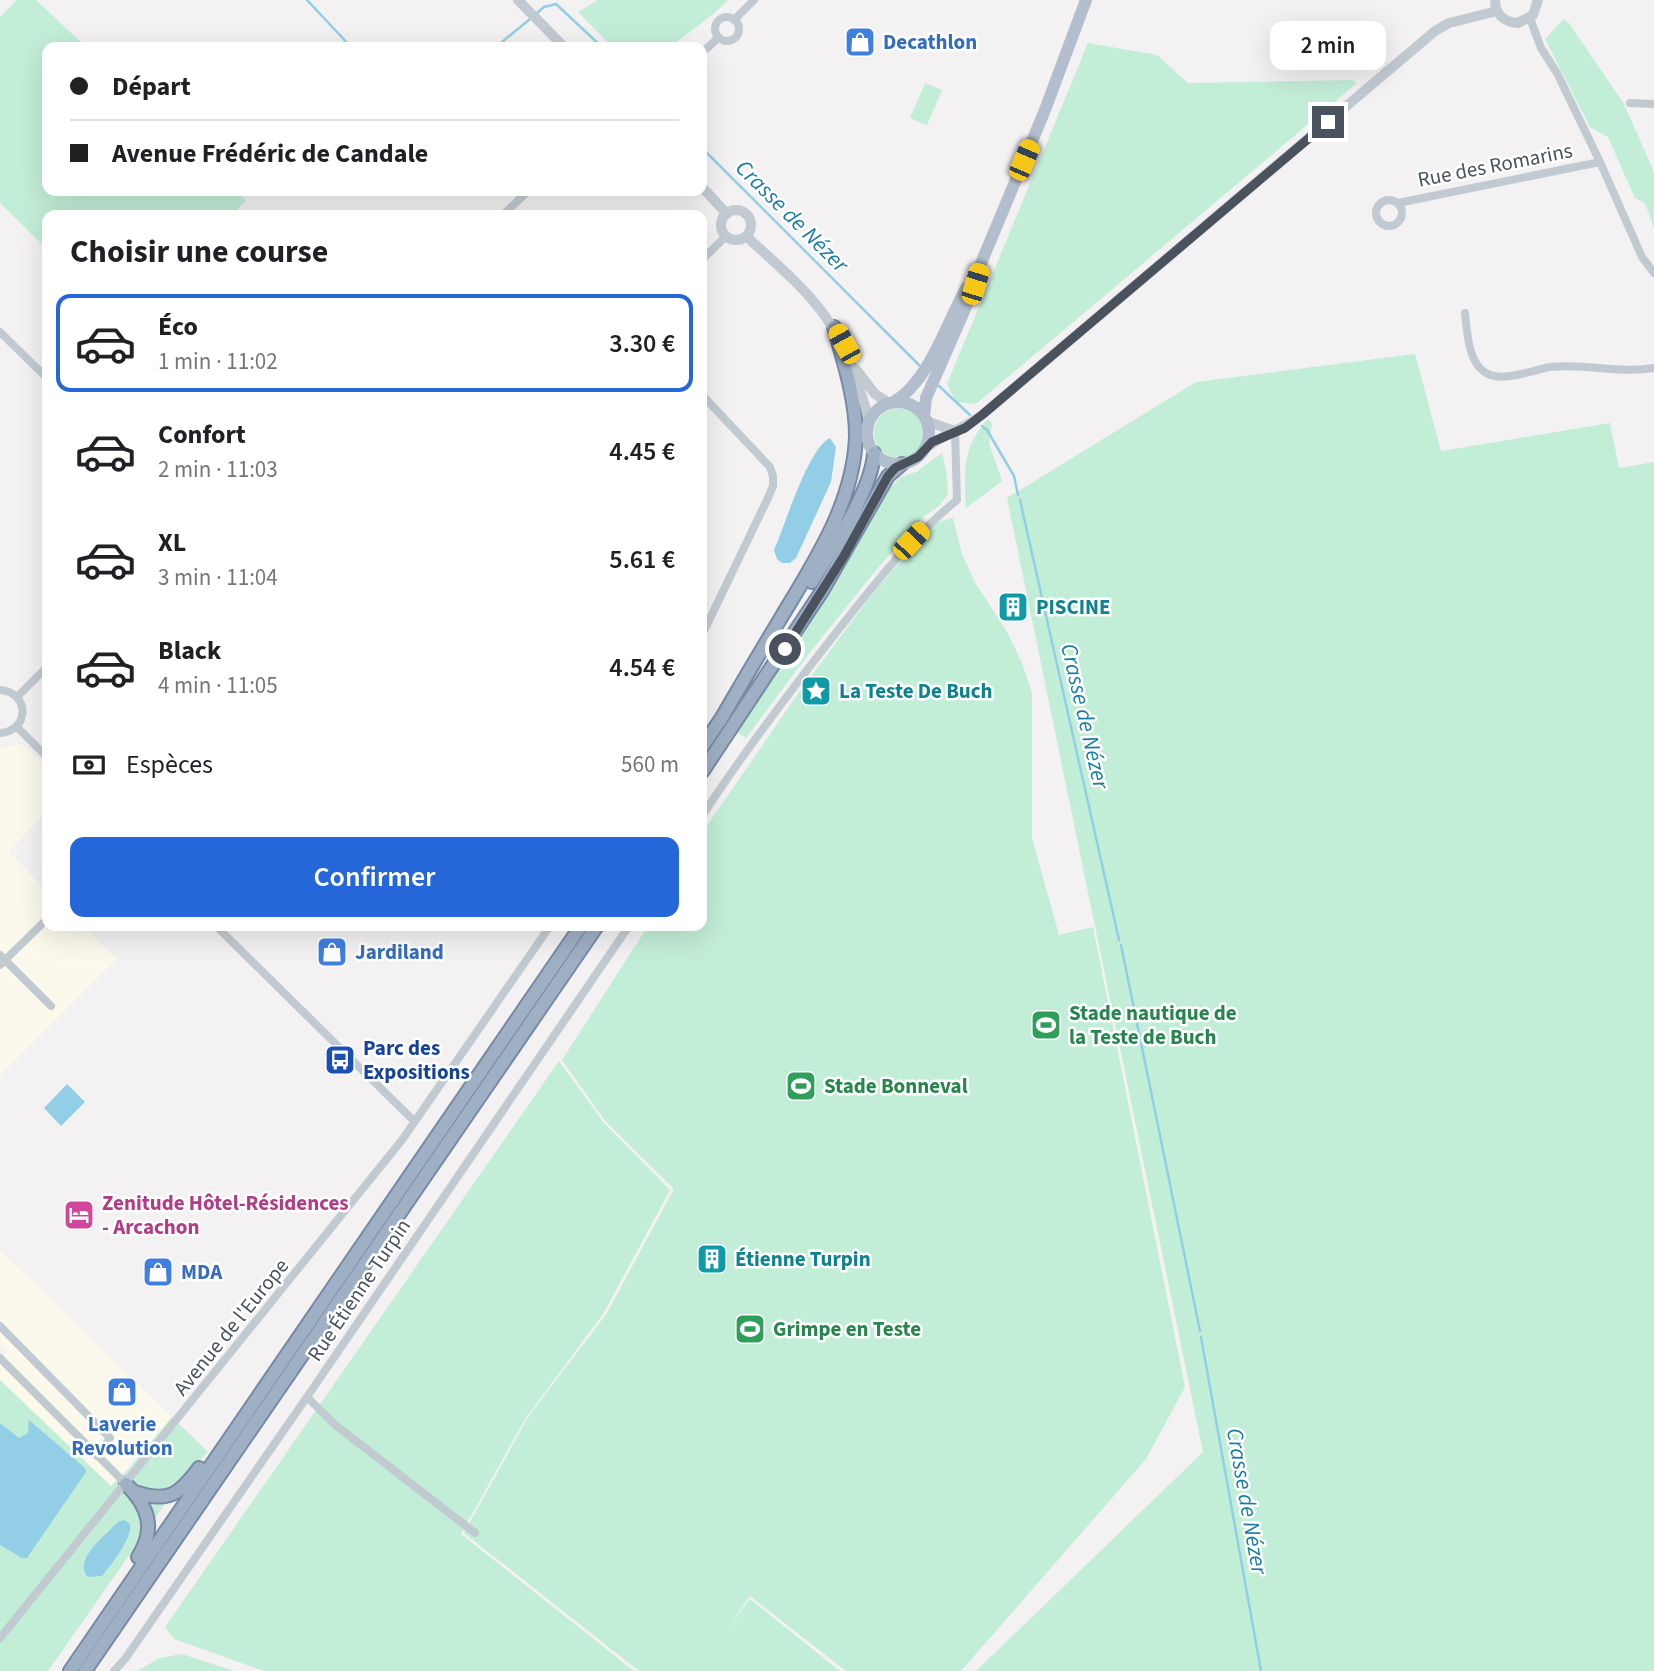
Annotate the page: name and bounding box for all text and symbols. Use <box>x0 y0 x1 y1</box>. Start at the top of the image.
callout: 2 min <box>1270 20 1386 69</box>
shop icon: Decathlon <box>843 25 877 59</box>
place label: Decathlon <box>883 27 977 57</box>
text: 2 min <box>1301 29 1355 62</box>
text: Départ <box>112 68 191 105</box>
route end <box>1312 106 1344 138</box>
text: Avenue Frédéric de Candale <box>112 135 428 172</box>
street label: Rue des Romarins <box>1415 135 1575 195</box>
car <box>1007 137 1042 183</box>
water label: Crasse de Nézer <box>728 152 857 281</box>
text: Choisir une course <box>70 229 328 275</box>
car <box>959 261 992 307</box>
text: Éco <box>158 308 198 345</box>
icon: car <box>74 312 137 375</box>
car <box>825 321 864 367</box>
text: 3.30 € <box>609 325 675 362</box>
text: 1 min · 11:02 <box>158 345 278 378</box>
text: Confort <box>158 416 246 453</box>
icon: car <box>74 420 137 483</box>
text: 4.45 € <box>609 433 675 470</box>
text: 2 min · 11:03 <box>158 453 278 486</box>
car <box>889 518 934 564</box>
text: XL <box>158 524 186 561</box>
icon: car <box>74 528 137 591</box>
text: 5.61 € <box>609 541 675 578</box>
text: 3 min · 11:04 <box>158 561 278 594</box>
building icon: PISCINE <box>996 590 1030 624</box>
place label: PISCINE <box>1036 592 1111 622</box>
text: Black <box>158 632 221 669</box>
route start <box>769 633 801 665</box>
icon: car <box>74 636 137 699</box>
water label: Crasse de Nézer <box>1052 640 1118 793</box>
text: 4.54 € <box>609 649 675 686</box>
text: 4 min · 11:05 <box>158 669 278 702</box>
place icon: La Teste De Buch <box>799 674 833 708</box>
place label: La Teste De Buch <box>839 676 993 706</box>
icon: cash <box>70 746 108 784</box>
text: Espèces <box>126 746 213 783</box>
text: 560 m <box>621 748 679 781</box>
button: Confirmer <box>70 837 679 917</box>
shop icon: Jardiland <box>315 935 349 969</box>
place label: Jardiland <box>355 937 444 967</box>
place label: Stade nautique de la Teste de Buch <box>1069 998 1237 1052</box>
sports icon: Stade nautique de la Teste de Buch <box>1029 1008 1063 1042</box>
place label: Parc des Expositions <box>363 1033 470 1087</box>
bus stop icon: Parc des Expositions <box>323 1043 357 1077</box>
sports icon: Stade Bonneval <box>784 1069 818 1103</box>
place label: Stade Bonneval <box>824 1071 968 1101</box>
place label: Zenitude Hôtel-Résidences - Arcachon <box>102 1188 349 1242</box>
hotel icon: Zenitude Hôtel-Résidences - Arcachon <box>62 1198 96 1232</box>
street label: Rue Étienne Turpin <box>300 1213 418 1367</box>
building icon: Étienne Turpin <box>695 1242 729 1276</box>
place label: Étienne Turpin <box>735 1244 871 1274</box>
street label: Avenue de l'Europe <box>166 1252 296 1402</box>
shop icon: MDA <box>141 1255 175 1289</box>
place label: MDA <box>181 1257 223 1287</box>
sports icon: Grimpe en Teste <box>733 1312 767 1346</box>
place label: Grimpe en Teste <box>773 1314 921 1344</box>
shop icon: Laverie Revolution <box>105 1375 139 1409</box>
place label: Laverie Revolution <box>71 1409 173 1463</box>
water label: Crasse de Nézer <box>1218 1425 1276 1578</box>

